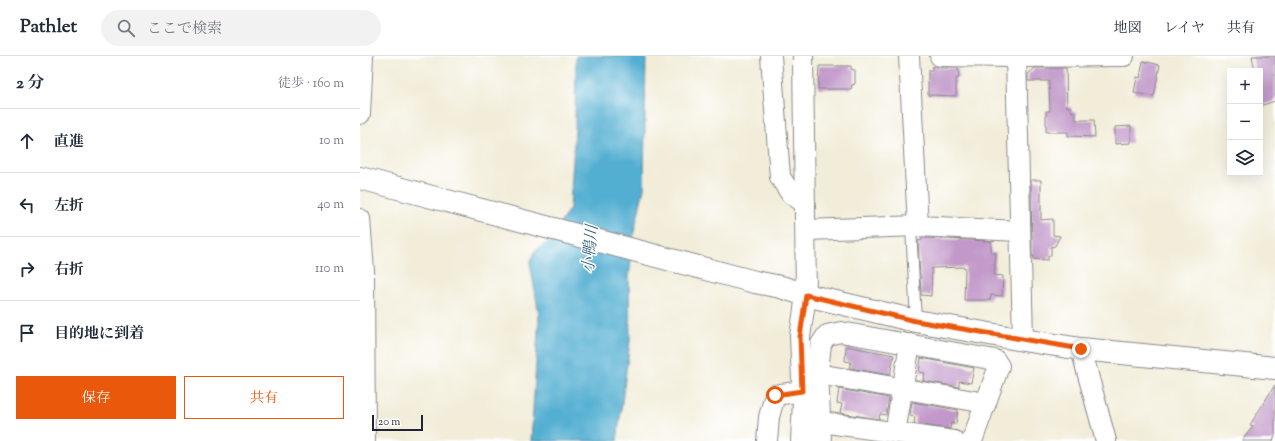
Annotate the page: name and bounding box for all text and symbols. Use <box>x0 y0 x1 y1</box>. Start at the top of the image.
search box <box>101 10 381 46</box>
text: Pathlet <box>20 14 77 41</box>
icon: search <box>115 17 137 39</box>
text: ここで検索 <box>147 19 222 40</box>
text: 地図 <box>1114 19 1142 39</box>
text: レイヤ <box>1164 19 1205 39</box>
text: 共有 <box>1227 19 1255 39</box>
map controls <box>1227 68 1263 176</box>
button: + <box>1227 68 1263 104</box>
text: 2 分 <box>16 72 45 96</box>
text: 徒歩 · 160 m <box>278 75 344 93</box>
button: − <box>1227 104 1263 140</box>
icon: ahead <box>16 130 38 152</box>
text: 直進 <box>54 132 84 153</box>
text: 10 m <box>319 132 344 150</box>
button: layers <box>1227 140 1263 176</box>
icon: left <box>16 194 38 216</box>
text: 左折 <box>54 196 84 217</box>
text: 40 m <box>317 196 344 214</box>
water label: 小鴨川 <box>578 222 605 274</box>
icon: right <box>16 258 38 280</box>
text: 右折 <box>54 260 84 281</box>
text: 110 m <box>315 260 344 278</box>
icon: arrive <box>16 322 38 344</box>
text: 目的地に到着 <box>54 324 144 345</box>
route end <box>1072 340 1090 358</box>
button: 保存 <box>16 376 176 419</box>
button: 共有 <box>184 376 344 419</box>
route start <box>766 386 784 404</box>
scale bar <box>372 413 423 432</box>
text: 20 m <box>378 414 400 430</box>

